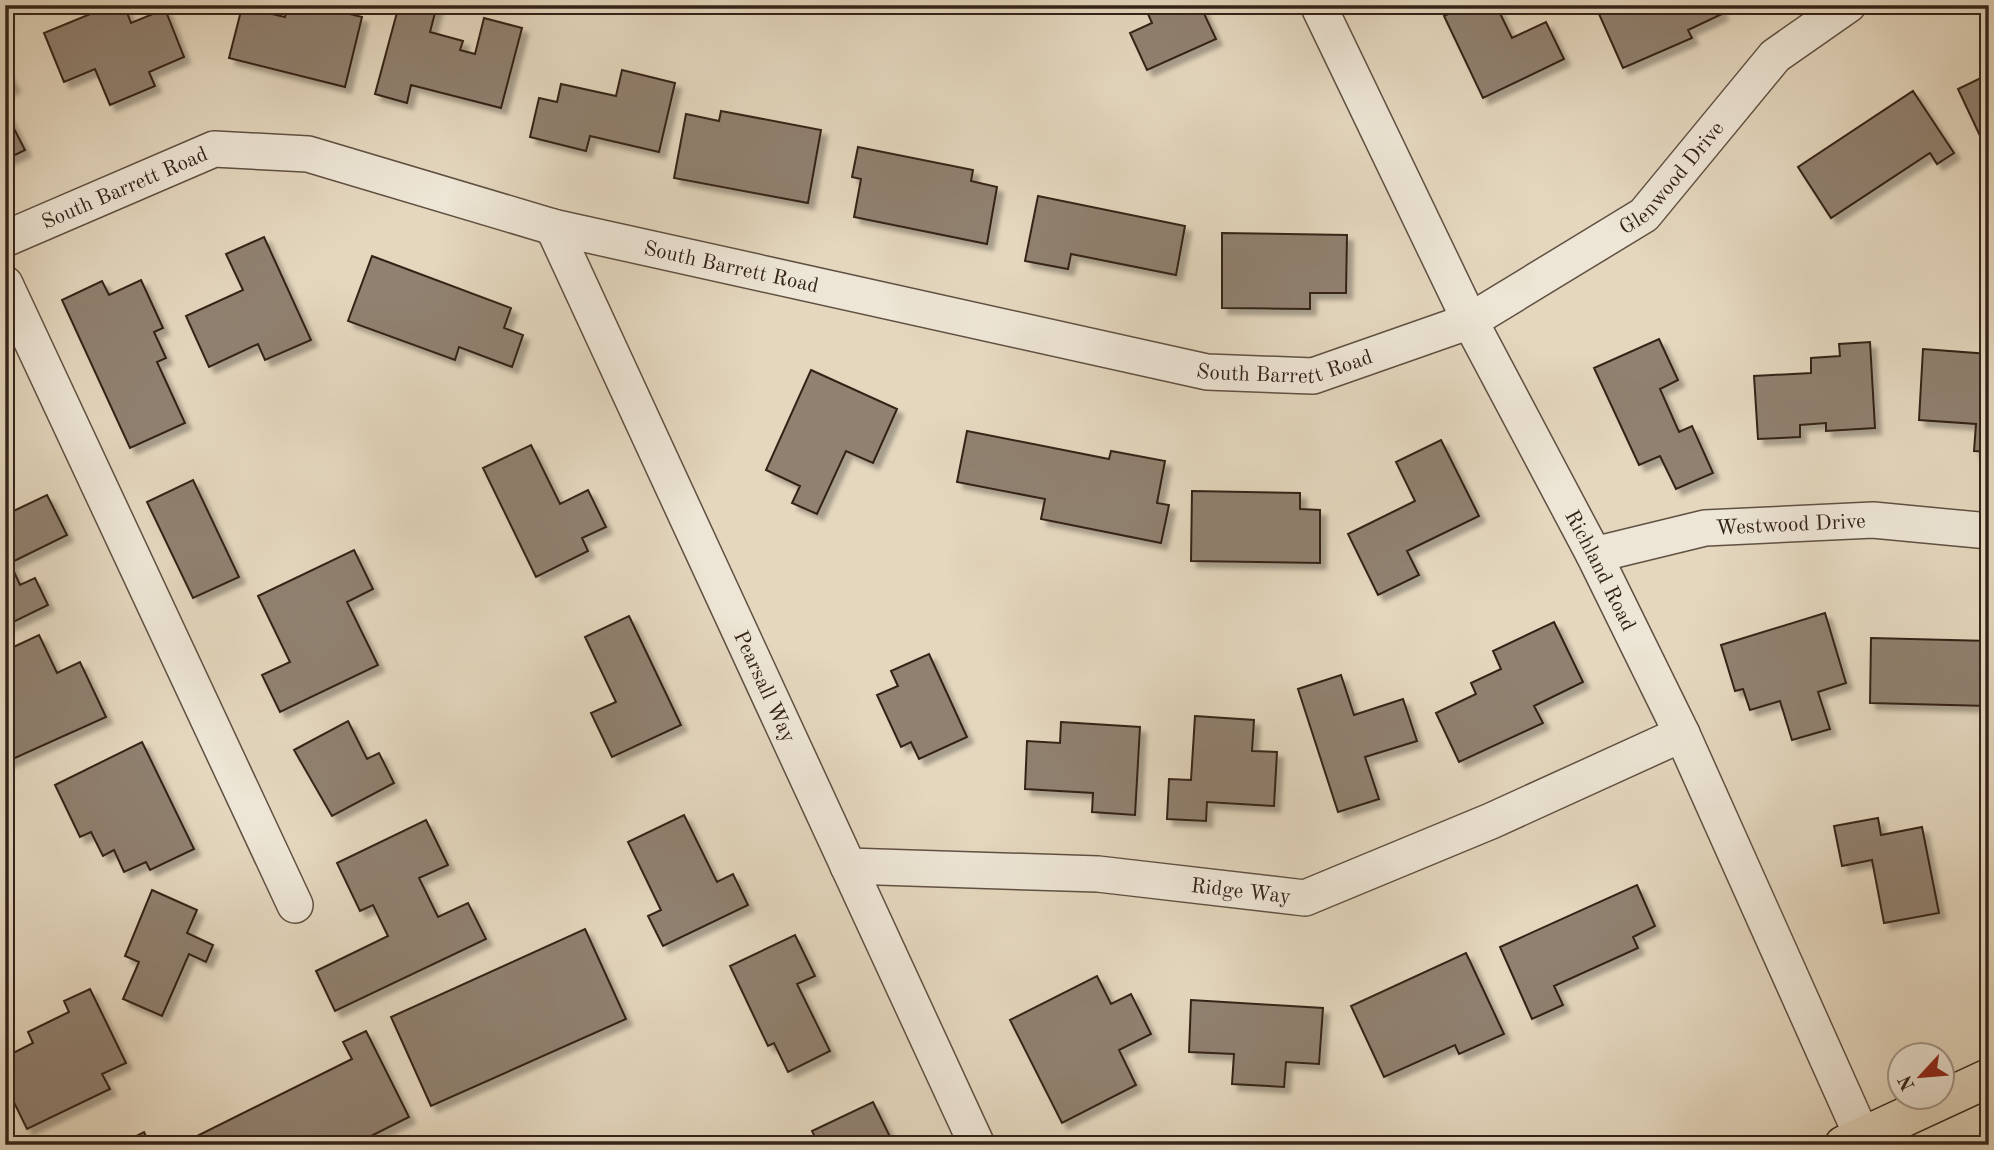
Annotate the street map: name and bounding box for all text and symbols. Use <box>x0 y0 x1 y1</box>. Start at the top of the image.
street label: Glenwood Drive <box>1616 118 1728 239</box>
street label: South Barrett Road <box>39 144 211 234</box>
street label: South Barrett Road <box>642 238 820 298</box>
street label: South Barrett Road <box>1194 347 1376 388</box>
street label: Richland Road <box>1560 507 1639 635</box>
street label: Westwood Drive <box>1715 511 1866 539</box>
street label: Pearsall Way <box>729 628 799 746</box>
street label: Ridge Way <box>1190 876 1292 908</box>
north arrow <box>1885 1042 1955 1112</box>
text: N <box>1896 1071 1920 1093</box>

